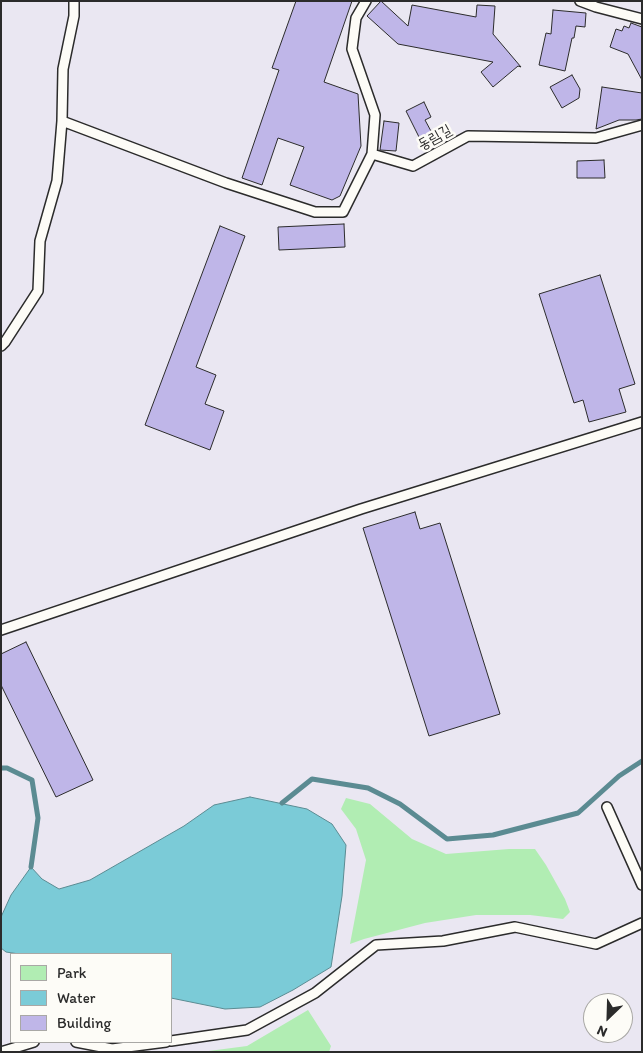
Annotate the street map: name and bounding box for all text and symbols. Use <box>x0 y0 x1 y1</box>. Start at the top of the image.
street label: 동림길 <box>415 121 455 155</box>
legend <box>10 953 172 1043</box>
text: Park <box>57 964 87 982</box>
text: Water <box>57 989 95 1007</box>
north arrow <box>583 993 633 1043</box>
text: Building <box>57 1014 111 1032</box>
text: N <box>594 1022 610 1041</box>

